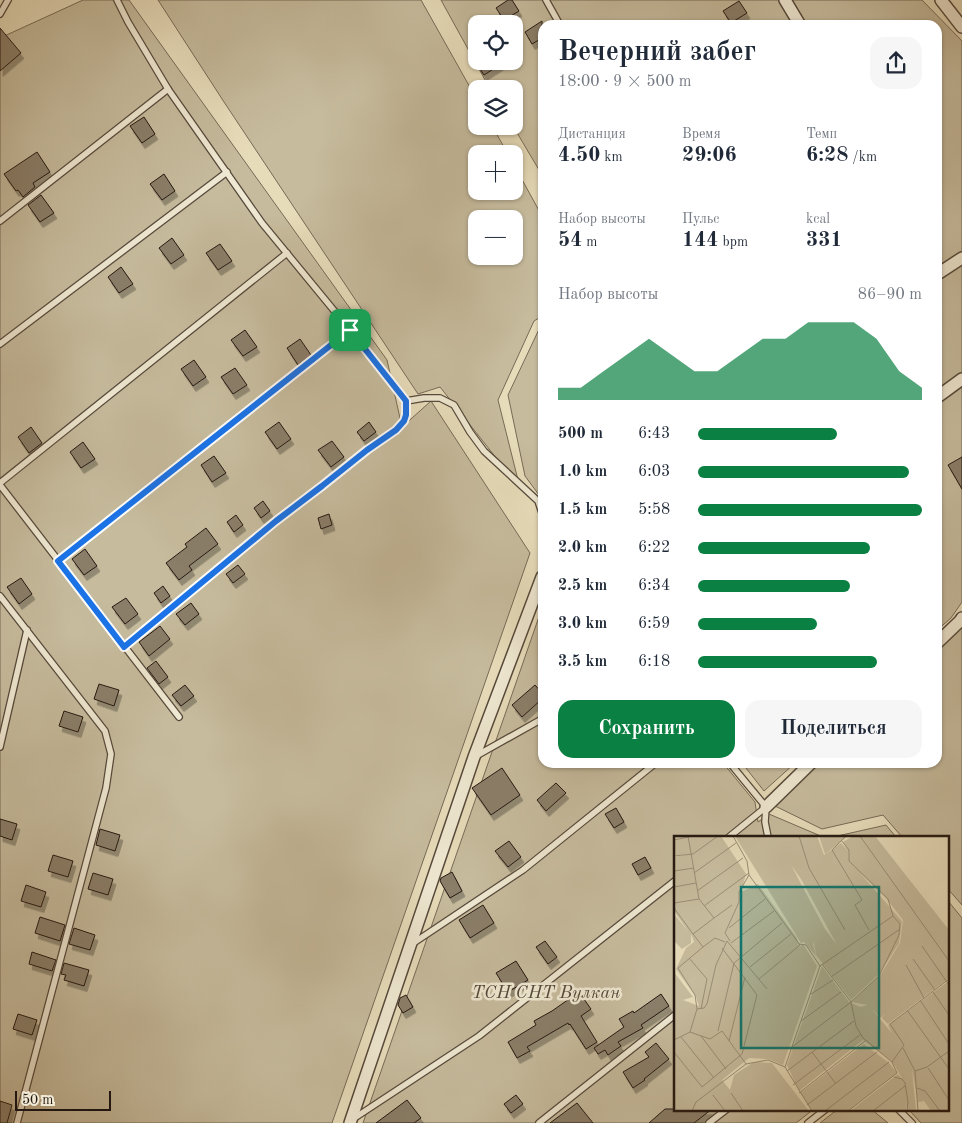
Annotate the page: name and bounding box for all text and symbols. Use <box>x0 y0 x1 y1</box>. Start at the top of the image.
map controls <box>468 15 523 265</box>
button: locate <box>468 15 523 70</box>
button: share <box>870 37 922 89</box>
text: Вечерний забег <box>558 39 756 67</box>
text: 18:00 · 9 × 500 m <box>558 74 691 90</box>
button: layers <box>468 80 523 135</box>
text: Дистанция <box>558 127 626 141</box>
text: Время <box>682 127 721 141</box>
text: Темп <box>806 127 837 141</box>
button: + <box>468 145 523 200</box>
text: 4.50 <box>558 145 600 166</box>
text: 29:06 <box>682 145 737 166</box>
text: 6:28 <box>806 145 848 166</box>
text: km <box>600 150 623 164</box>
text: /km <box>848 150 877 164</box>
button: − <box>468 210 523 265</box>
text: Набор высоты <box>558 212 646 226</box>
text: Пульс <box>682 212 719 226</box>
text: kcal <box>806 212 830 226</box>
text: 54 <box>558 230 582 251</box>
text: 144 <box>682 230 719 251</box>
text: 331 <box>806 230 843 251</box>
text: m <box>582 235 597 249</box>
text: bpm <box>719 235 748 249</box>
text: Набор высоты <box>558 287 658 303</box>
text: 86–90 m <box>858 287 922 303</box>
pin <box>329 309 371 351</box>
icon: arrive <box>336 316 364 344</box>
text: 500 m <box>558 426 603 442</box>
text: 6:43 <box>638 426 670 442</box>
text: 1.0 km <box>558 464 607 480</box>
text: 6:03 <box>638 464 670 480</box>
text: 1.5 km <box>558 502 607 518</box>
text: 5:58 <box>638 502 670 518</box>
text: 2.0 km <box>558 540 607 556</box>
text: 6:22 <box>638 540 670 556</box>
text: 2.5 km <box>558 578 607 594</box>
text: 6:34 <box>638 578 670 594</box>
text: 3.0 km <box>558 616 607 632</box>
text: 6:59 <box>638 616 670 632</box>
text: 3.5 km <box>558 654 607 670</box>
text: 6:18 <box>638 654 670 670</box>
button: Сохранить <box>558 700 735 758</box>
button: Поделиться <box>745 700 922 758</box>
inset map <box>674 836 950 1110</box>
park label: ТСН СНТ Вулкан <box>472 984 620 1002</box>
scale bar <box>15 1088 111 1111</box>
text: 50 m <box>22 1093 53 1107</box>

